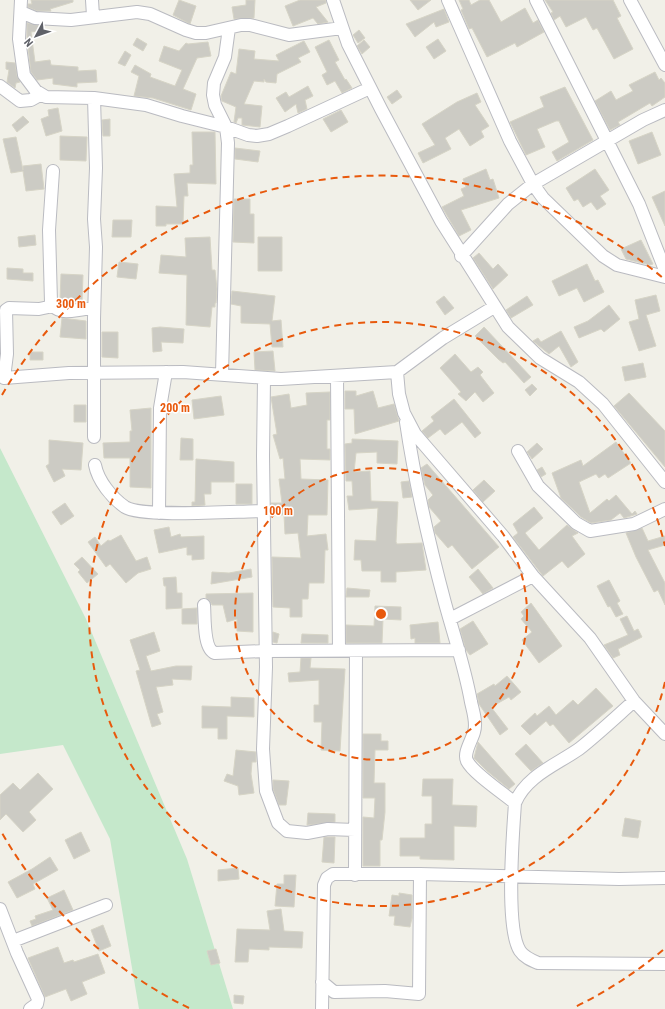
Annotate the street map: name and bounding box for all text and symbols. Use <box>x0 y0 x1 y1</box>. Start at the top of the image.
north arrow <box>16 16 56 56</box>
text: N <box>22 35 36 49</box>
text: 300 m <box>56 297 86 311</box>
text: 200 m <box>160 401 190 415</box>
text: 100 m <box>263 504 293 518</box>
centre of rings <box>374 607 388 621</box>

